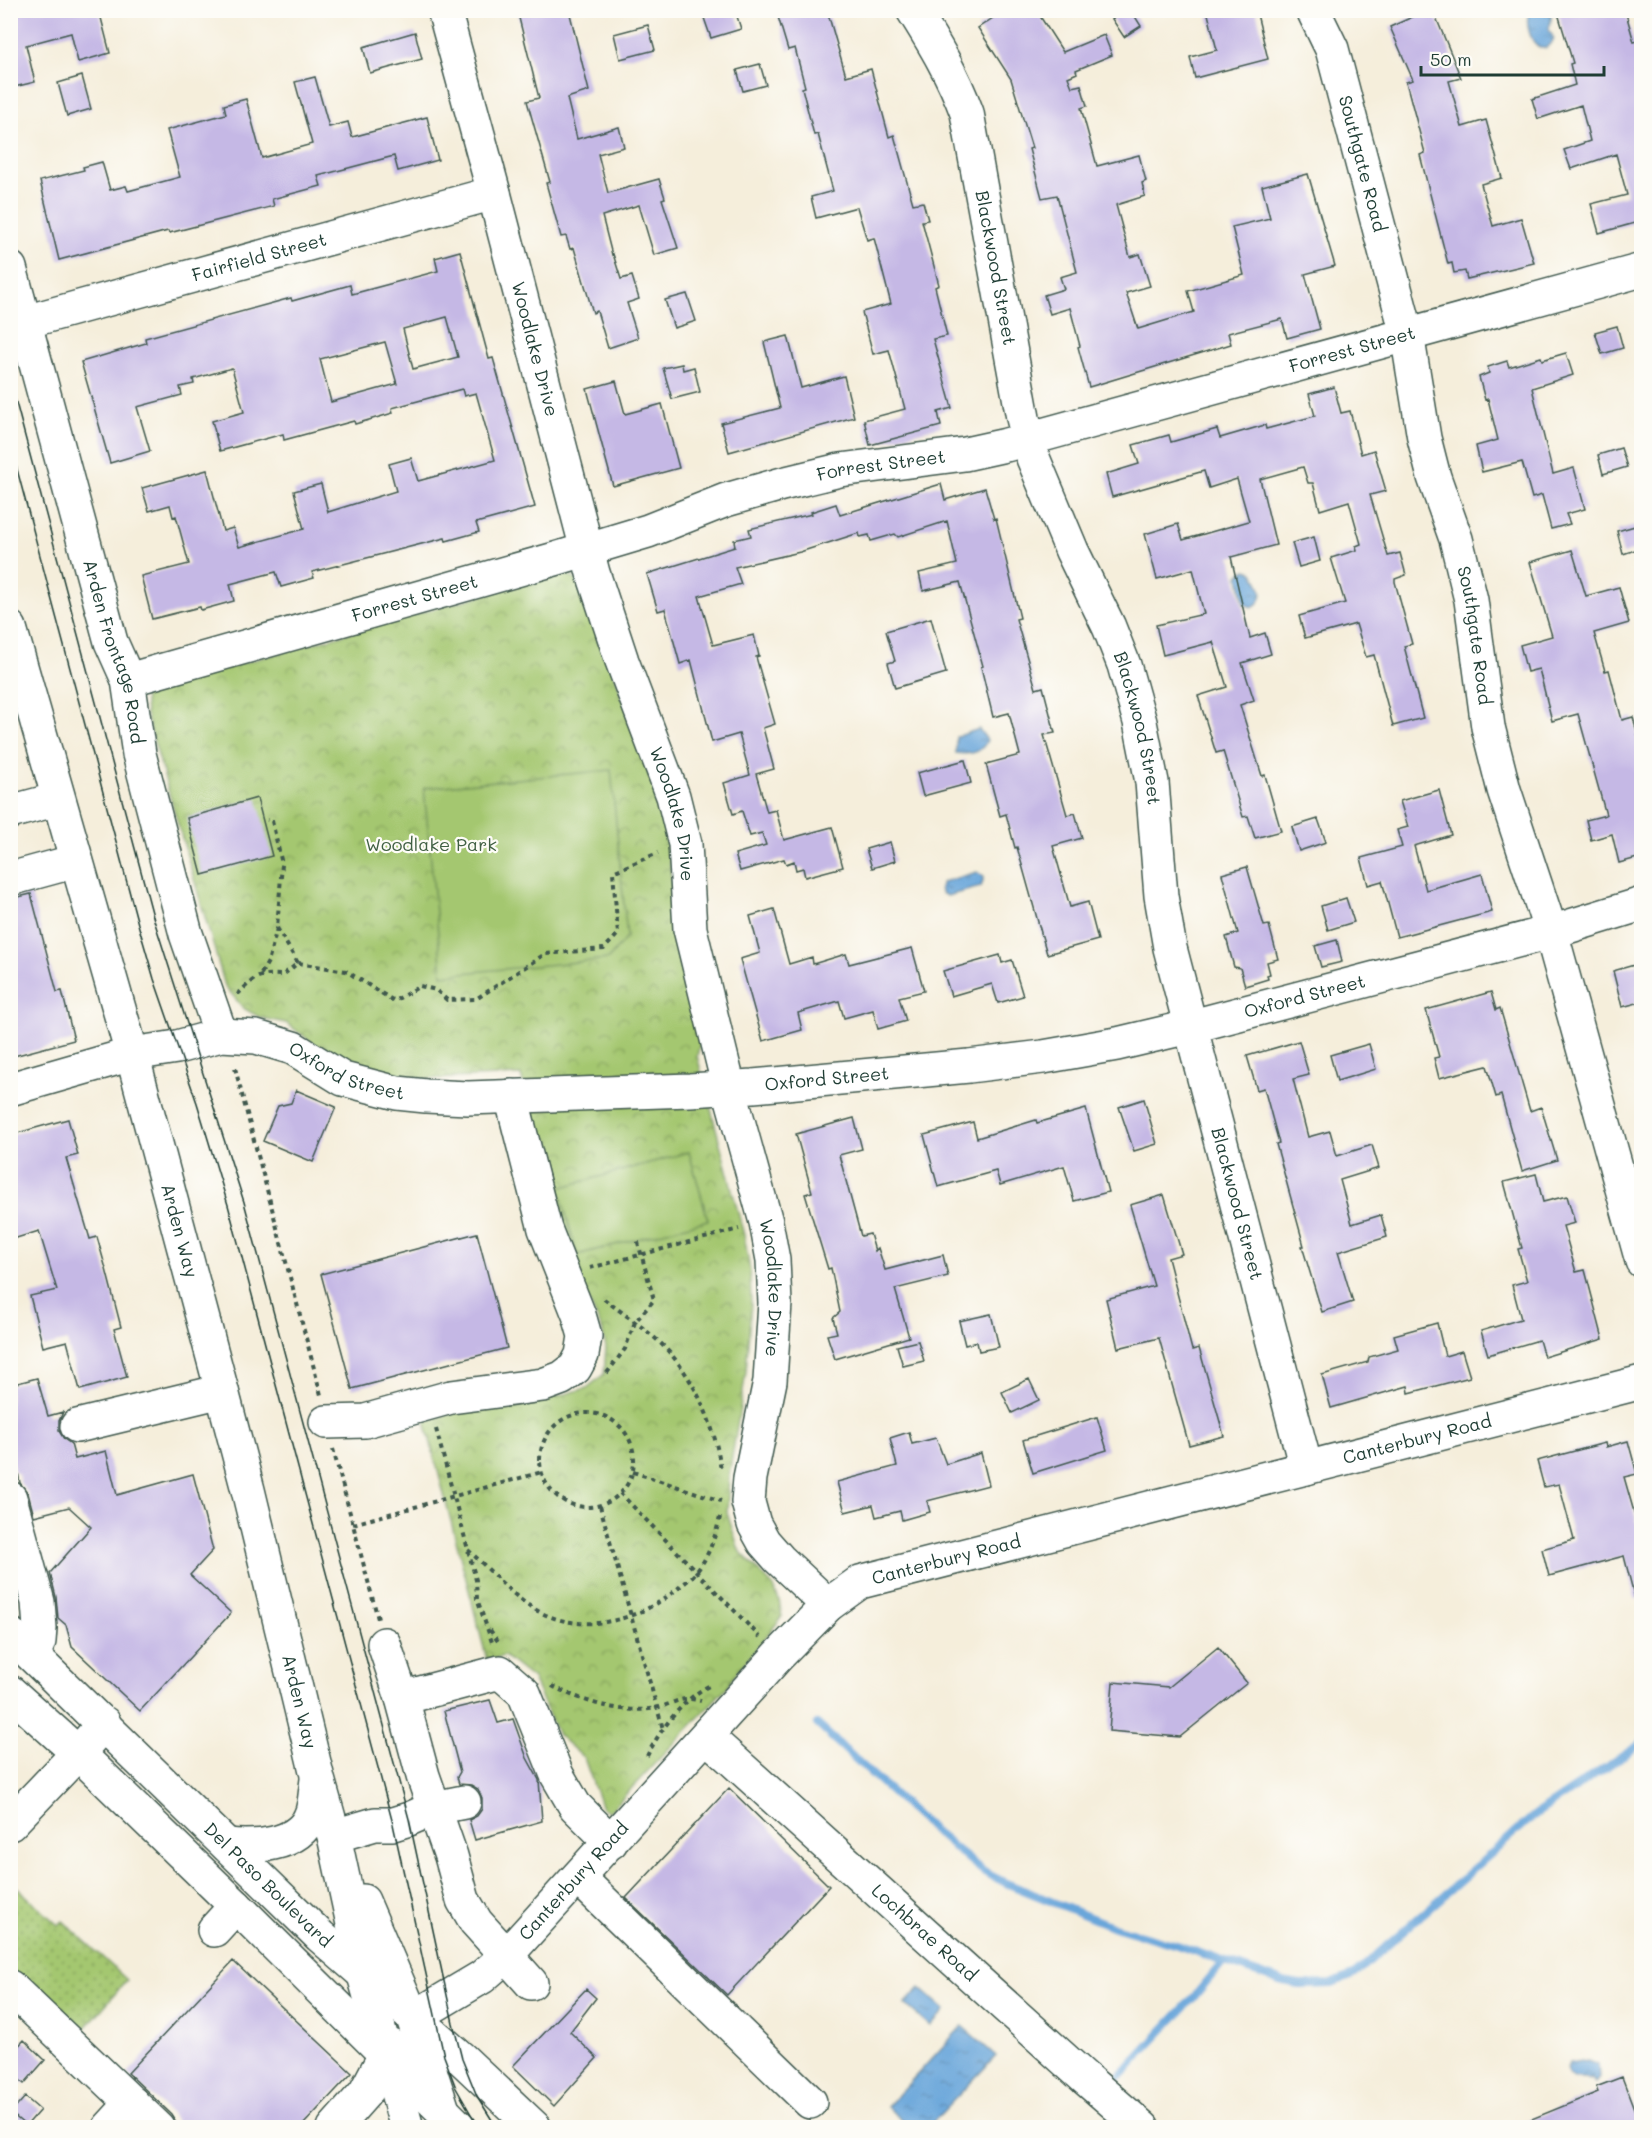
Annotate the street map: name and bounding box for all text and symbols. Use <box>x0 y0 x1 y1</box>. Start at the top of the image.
scale bar <box>1421 39 1604 77</box>
text: 50 m <box>1430 47 1472 71</box>
street label: Southgate Road <box>1334 93 1393 234</box>
street label: Blackwood Street <box>970 188 1022 347</box>
street label: Fairfield Street <box>189 227 329 287</box>
street label: Woodlake Drive <box>507 279 565 419</box>
street label: Forrest Street <box>1286 320 1418 378</box>
street label: Forrest Street <box>814 444 947 486</box>
street label: Arden Frontage Road <box>78 557 150 745</box>
street label: Southgate Road <box>1452 563 1498 706</box>
street label: Forrest Street <box>349 569 480 627</box>
street label: Blackwood Street <box>1109 648 1167 806</box>
street label: Woodlake Drive <box>644 743 700 882</box>
park label: Woodlake Park <box>365 832 497 856</box>
street label: Oxford Street <box>1241 968 1368 1023</box>
street label: Oxford Street <box>285 1035 405 1105</box>
street label: Oxford Street <box>764 1060 890 1096</box>
street label: Blackwood Street <box>1206 1125 1269 1283</box>
street label: Arden Way <box>156 1181 204 1280</box>
street label: Woodlake Drive <box>755 1217 788 1358</box>
street label: Canterbury Road <box>1340 1408 1494 1469</box>
street label: Canterbury Road <box>869 1528 1023 1589</box>
street label: Arden Way <box>277 1652 323 1751</box>
street label: Canterbury Road <box>513 1816 633 1945</box>
street label: Del Paso Boulevard <box>199 1817 338 1952</box>
street label: Lochbrae Road <box>867 1878 983 1986</box>

